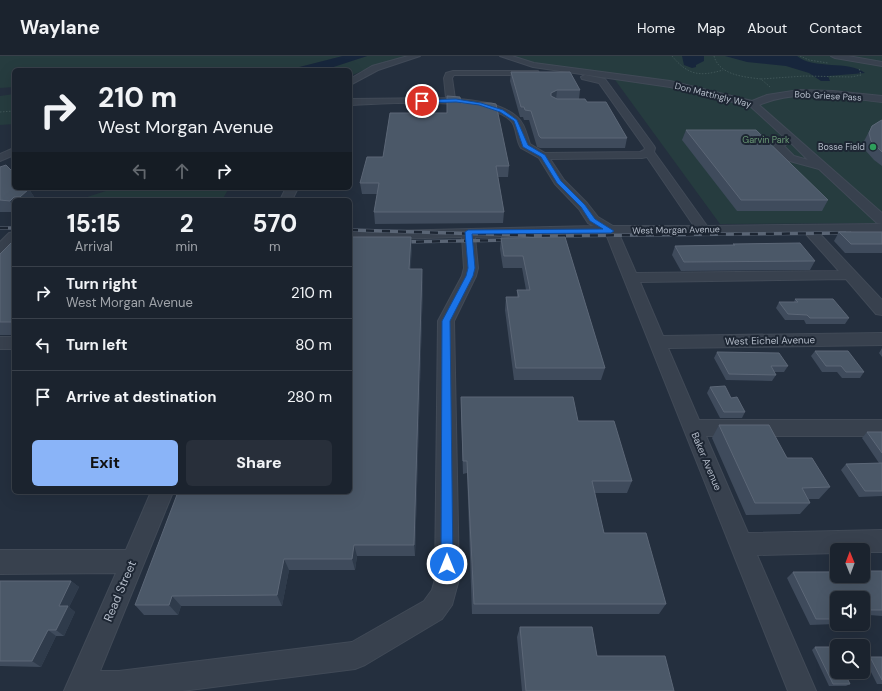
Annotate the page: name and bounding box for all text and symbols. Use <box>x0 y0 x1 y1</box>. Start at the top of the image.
text: Waylane <box>20 15 100 40</box>
text: Home <box>637 19 675 37</box>
text: Map <box>697 19 725 37</box>
text: About <box>747 19 787 37</box>
text: Contact <box>809 19 862 37</box>
text: 210 m <box>98 79 177 116</box>
street label: Don Mattingly Way <box>674 80 752 110</box>
icon: right <box>32 84 84 136</box>
pin <box>405 84 439 118</box>
street label: Bob Griese Pass <box>794 88 862 104</box>
icon: arrive <box>411 90 433 112</box>
text: West Morgan Avenue <box>98 115 274 139</box>
park label: Garvin Park <box>742 134 790 146</box>
place label: Bosse Field <box>818 141 865 153</box>
marker: Bosse Field <box>868 142 878 152</box>
icon: left <box>129 160 151 182</box>
icon: ahead <box>171 160 193 182</box>
icon: right <box>213 160 235 182</box>
text: 15:15 <box>67 208 121 239</box>
text: 2 <box>180 208 194 239</box>
text: 570 <box>253 208 297 239</box>
street label: West Morgan Avenue <box>632 223 720 237</box>
text: Arrival <box>75 238 113 255</box>
text: min <box>176 238 198 255</box>
text: m <box>269 238 281 255</box>
text: Turn right <box>66 274 137 294</box>
icon: right <box>32 282 54 304</box>
text: 210 m <box>291 283 332 303</box>
text: West Morgan Avenue <box>66 294 193 311</box>
street label: West Eichel Avenue <box>725 333 816 348</box>
icon: left <box>32 334 54 356</box>
text: Turn left <box>66 335 127 355</box>
text: 80 m <box>295 335 332 355</box>
icon: arrive <box>32 386 54 408</box>
text: Arrive at destination <box>66 387 217 407</box>
text: 280 m <box>287 387 332 407</box>
street label: Baker Avenue <box>688 430 725 493</box>
button: Exit <box>32 440 178 486</box>
button: Share <box>186 440 332 486</box>
position arrow <box>426 543 468 585</box>
north arrow <box>830 543 870 583</box>
map controls <box>830 543 870 679</box>
street label: Read Street <box>100 558 140 624</box>
button: sound <box>830 591 870 631</box>
button: search <box>830 639 870 679</box>

